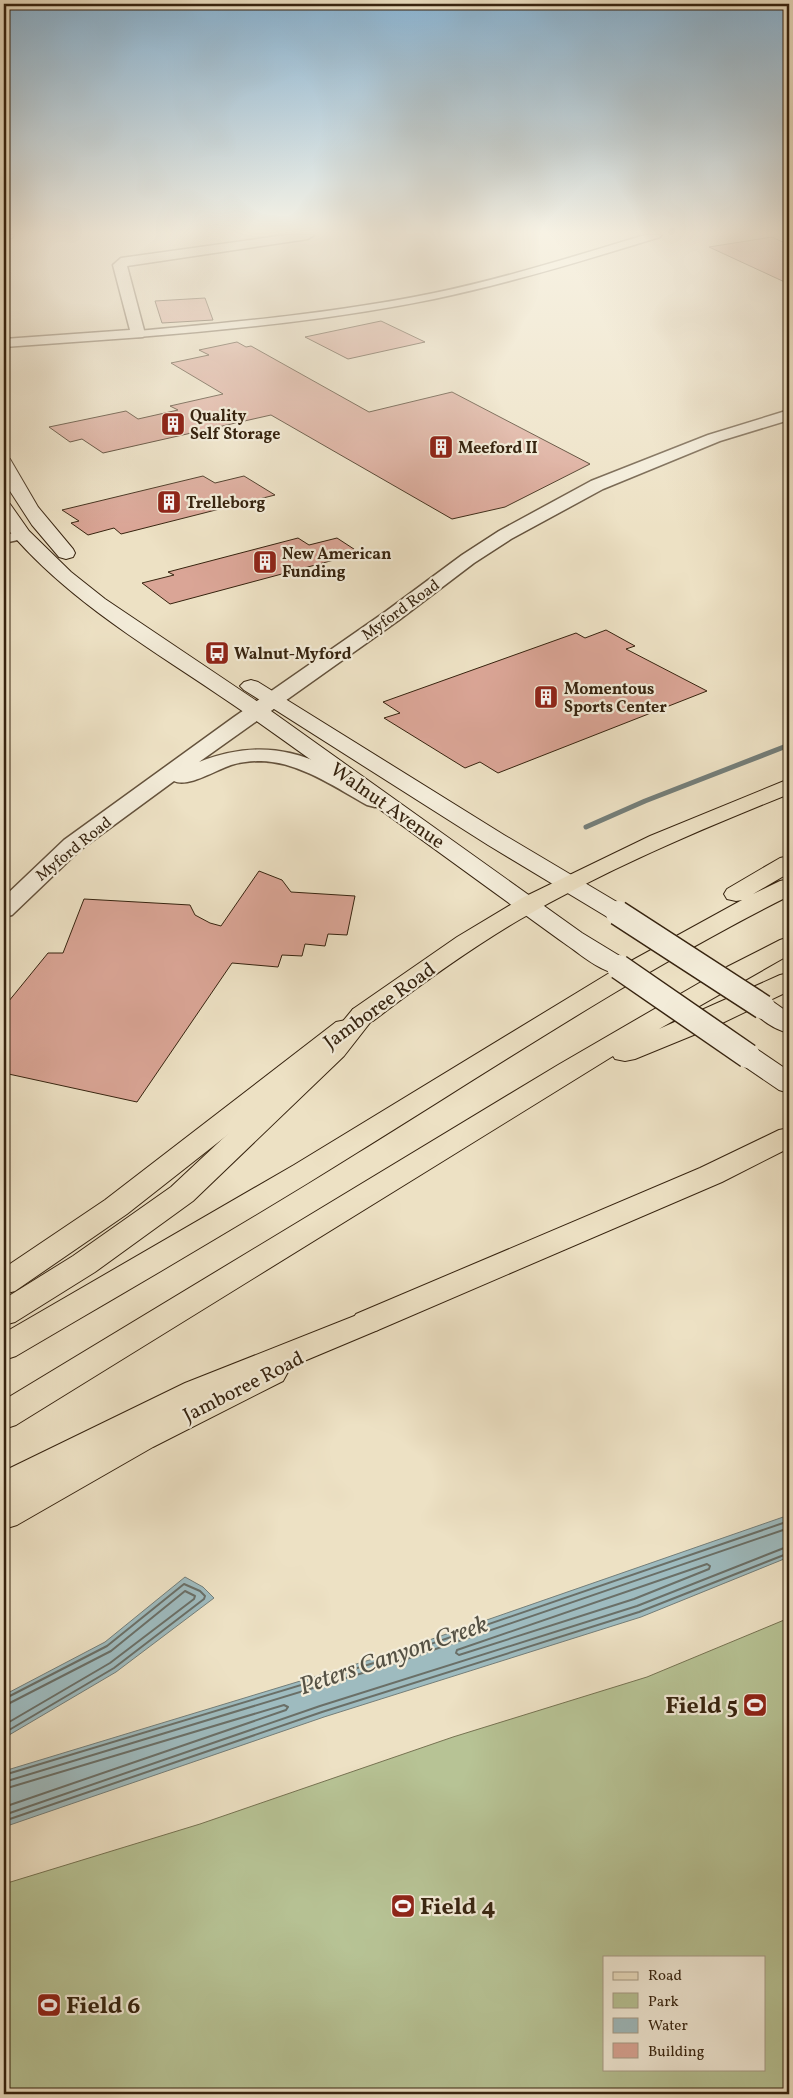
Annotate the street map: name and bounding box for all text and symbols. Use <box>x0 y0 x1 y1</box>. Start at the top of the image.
place label: Quality Self Storage <box>190 406 281 446</box>
building icon: Quality Self Storage <box>160 411 186 437</box>
building icon: Meeford II <box>428 434 454 460</box>
place label: Meeford II <box>458 438 538 460</box>
building icon: Trelleborg <box>156 489 182 515</box>
place label: Trelleborg <box>186 493 266 515</box>
place label: New American Funding <box>282 544 392 584</box>
building icon: New American Funding <box>252 549 278 575</box>
street label: Myford Road <box>358 575 445 646</box>
bus stop icon: Walnut-Myford <box>204 640 230 666</box>
place label: Walnut-Myford <box>234 644 352 666</box>
place label: Momentous Sports Center <box>564 679 667 719</box>
building icon: Momentous Sports Center <box>533 684 559 710</box>
street label: Walnut Avenue <box>324 757 450 857</box>
street label: Myford Road <box>32 812 117 887</box>
street label: Jamboree Road <box>318 956 442 1057</box>
street label: Jamboree Road <box>179 1345 309 1430</box>
water label: Peters Canyon Creek <box>295 1608 493 1705</box>
place label: Field 5 <box>665 1690 738 1724</box>
sports icon: Field 5 <box>742 1692 768 1718</box>
place label: Field 4 <box>420 1891 496 1925</box>
sports icon: Field 4 <box>390 1893 416 1919</box>
legend <box>603 1956 766 2070</box>
text: Road <box>648 1966 682 1987</box>
place label: Field 6 <box>66 1990 140 2024</box>
sports icon: Field 6 <box>36 1992 62 2018</box>
text: Park <box>648 1992 679 2013</box>
text: Water <box>648 2016 688 2037</box>
text: Building <box>648 2042 705 2063</box>

